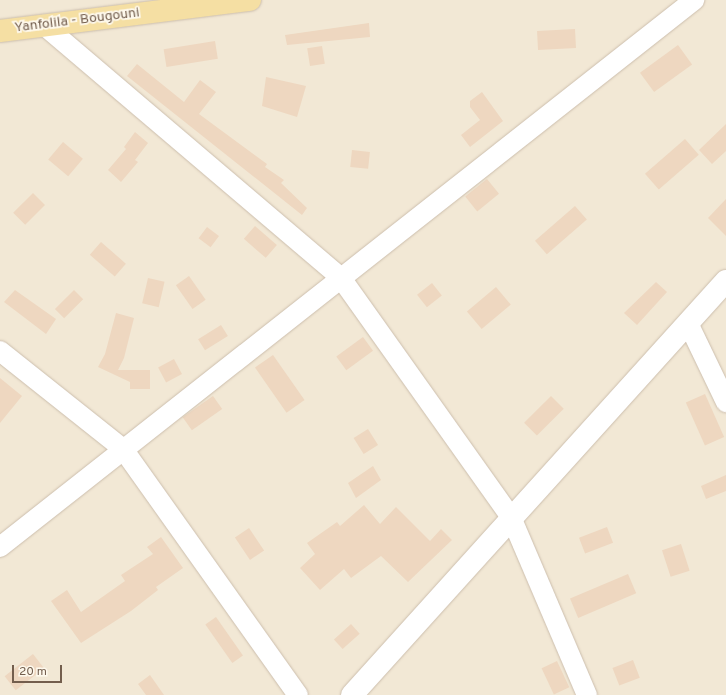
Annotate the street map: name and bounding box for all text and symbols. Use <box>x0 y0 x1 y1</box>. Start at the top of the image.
street label: Yanfolila - Bougouni <box>13 5 141 37</box>
scale bar <box>14 657 64 683</box>
text: 20 m <box>19 664 47 680</box>

